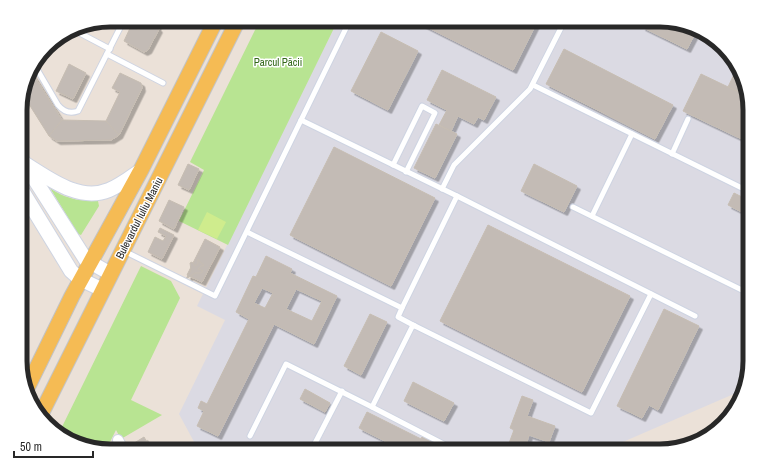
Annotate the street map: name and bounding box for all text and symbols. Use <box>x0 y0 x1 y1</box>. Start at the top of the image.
park label: Parcul Păcii <box>254 55 302 69</box>
street label: Bulevardul Iuliu Maniu <box>112 175 166 261</box>
scale bar <box>14 433 93 459</box>
text: 50 m <box>20 439 42 455</box>

